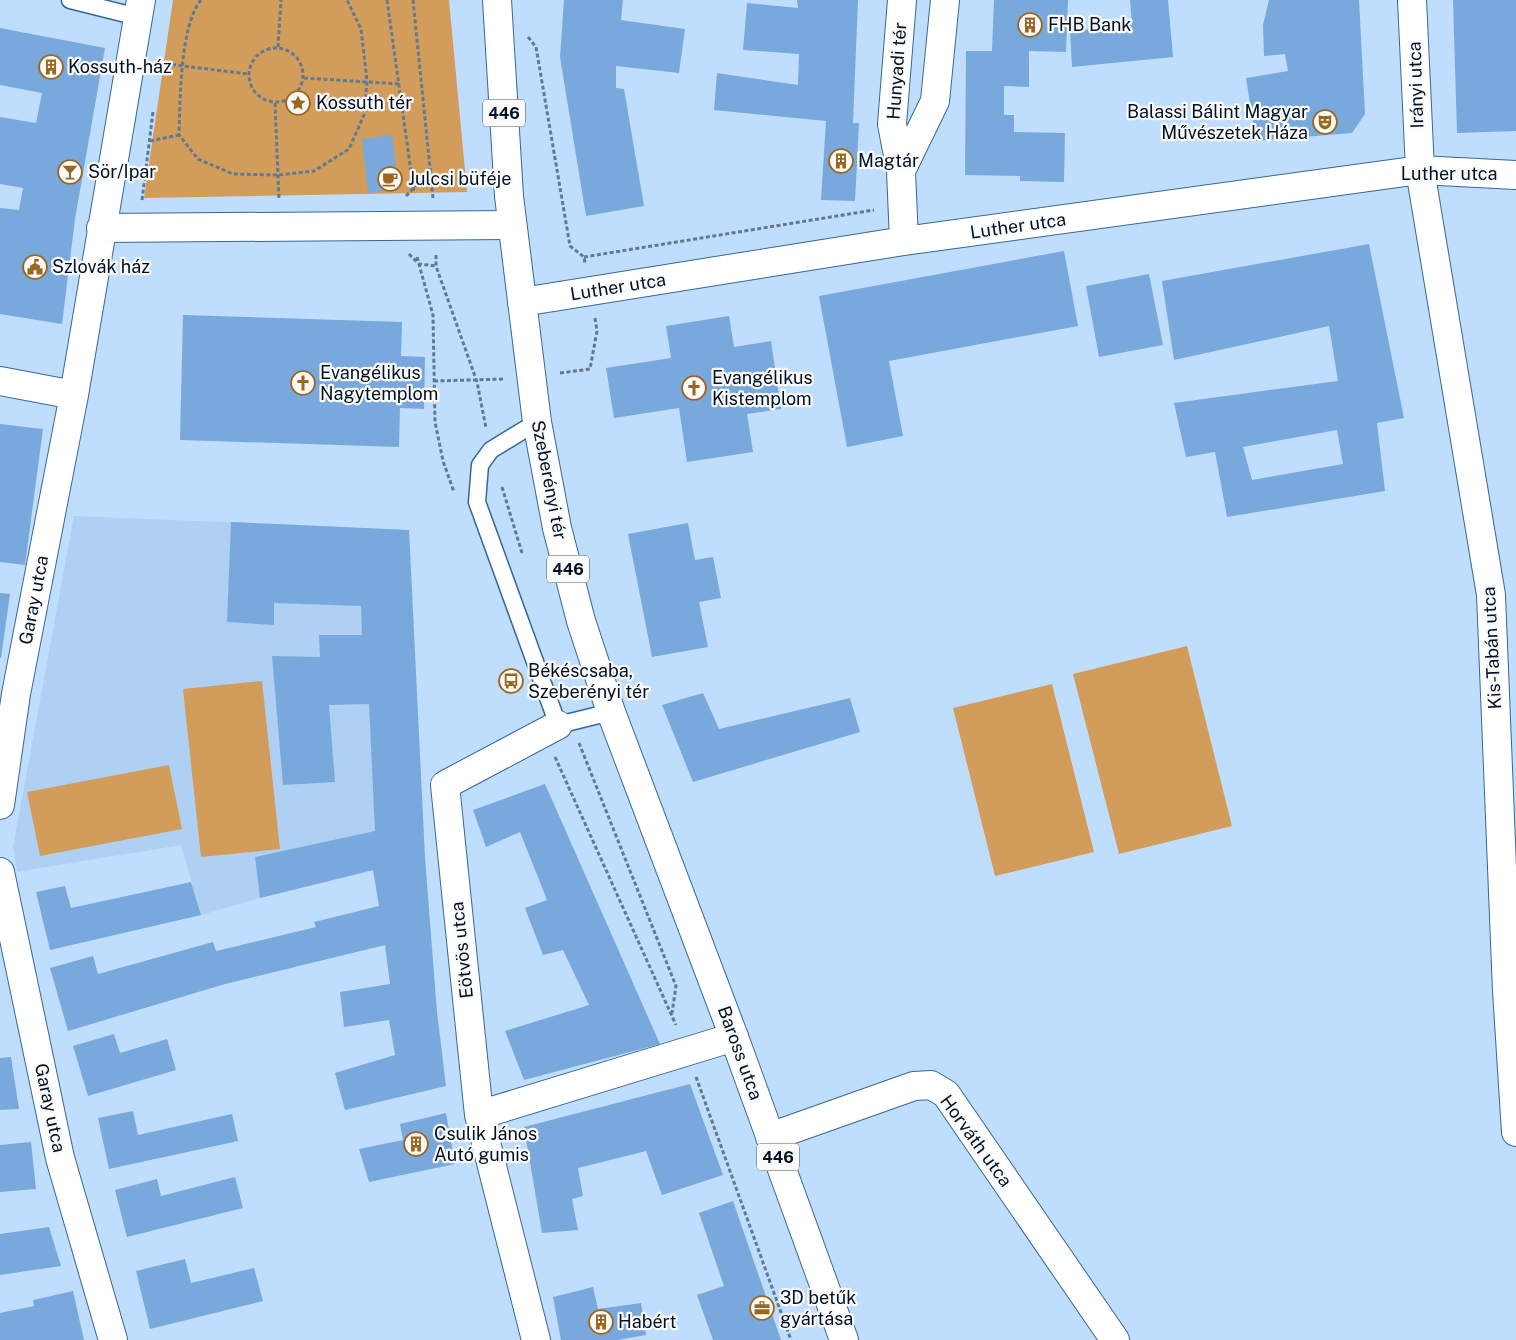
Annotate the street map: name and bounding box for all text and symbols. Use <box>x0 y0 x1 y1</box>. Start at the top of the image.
building icon: FHB Bank <box>1017 12 1043 38</box>
place label: FHB Bank <box>1048 14 1131 35</box>
street label: Hunyadi tér <box>883 22 910 120</box>
street label: Irányi utca <box>1403 41 1428 129</box>
building icon: Kossuth-ház <box>38 54 64 80</box>
place label: Kossuth-ház <box>68 56 172 77</box>
place icon: Kossuth tér <box>285 90 311 116</box>
place label: Kossuth tér <box>316 92 412 113</box>
road number: 446 <box>483 100 525 126</box>
place label: Balassi Bálint Magyar Művészetek Háza <box>1127 101 1308 143</box>
theatre icon: Balassi Bálint Magyar Művészetek Háza <box>1312 109 1338 135</box>
building icon: Magtár <box>828 148 854 174</box>
place label: Magtár <box>858 150 919 171</box>
bar icon: Sör/Ipar <box>57 159 83 185</box>
place label: Sör/Ipar <box>88 161 156 182</box>
street label: Luther utca <box>1401 163 1497 184</box>
cafe icon: Julcsi büféje <box>377 166 403 192</box>
place label: Julcsi büféje <box>408 168 512 189</box>
street label: Luther utca <box>969 208 1067 243</box>
public building icon: Szlovák ház <box>22 254 48 280</box>
place label: Szlovák ház <box>52 256 150 277</box>
street label: Luther utca <box>569 269 667 304</box>
place label: Evangélikus Nagytemplom <box>320 362 438 404</box>
place label: Evangélikus Kistemplom <box>712 367 813 409</box>
church icon: Evangélikus Nagytemplom <box>290 370 316 396</box>
church icon: Evangélikus Kistemplom <box>681 375 707 401</box>
street label: Szeberényi tér <box>528 418 571 541</box>
street label: Garay utca <box>15 554 52 646</box>
road number: 446 <box>547 556 589 582</box>
street label: Kis-Tabán utca <box>1478 586 1505 710</box>
place label: Békéscsaba, Szeberényi tér <box>528 660 649 702</box>
bus stop icon: Békéscsaba, Szeberényi tér <box>498 668 524 694</box>
street label: Eötvös utca <box>446 901 477 999</box>
street label: Baross utca <box>714 1003 767 1103</box>
street label: Garay utca <box>31 1062 70 1154</box>
street label: Horváth utca <box>936 1091 1017 1191</box>
place label: Csulik János Autó gumis <box>434 1123 537 1165</box>
building icon: Csulik János Autó gumis <box>403 1131 429 1157</box>
road number: 446 <box>757 1144 799 1170</box>
place label: 3D betűk gyártása <box>780 1287 856 1329</box>
office icon: 3D betűk gyártása <box>749 1295 775 1321</box>
building icon: Habért <box>588 1309 614 1335</box>
place label: Habért <box>618 1311 676 1332</box>

